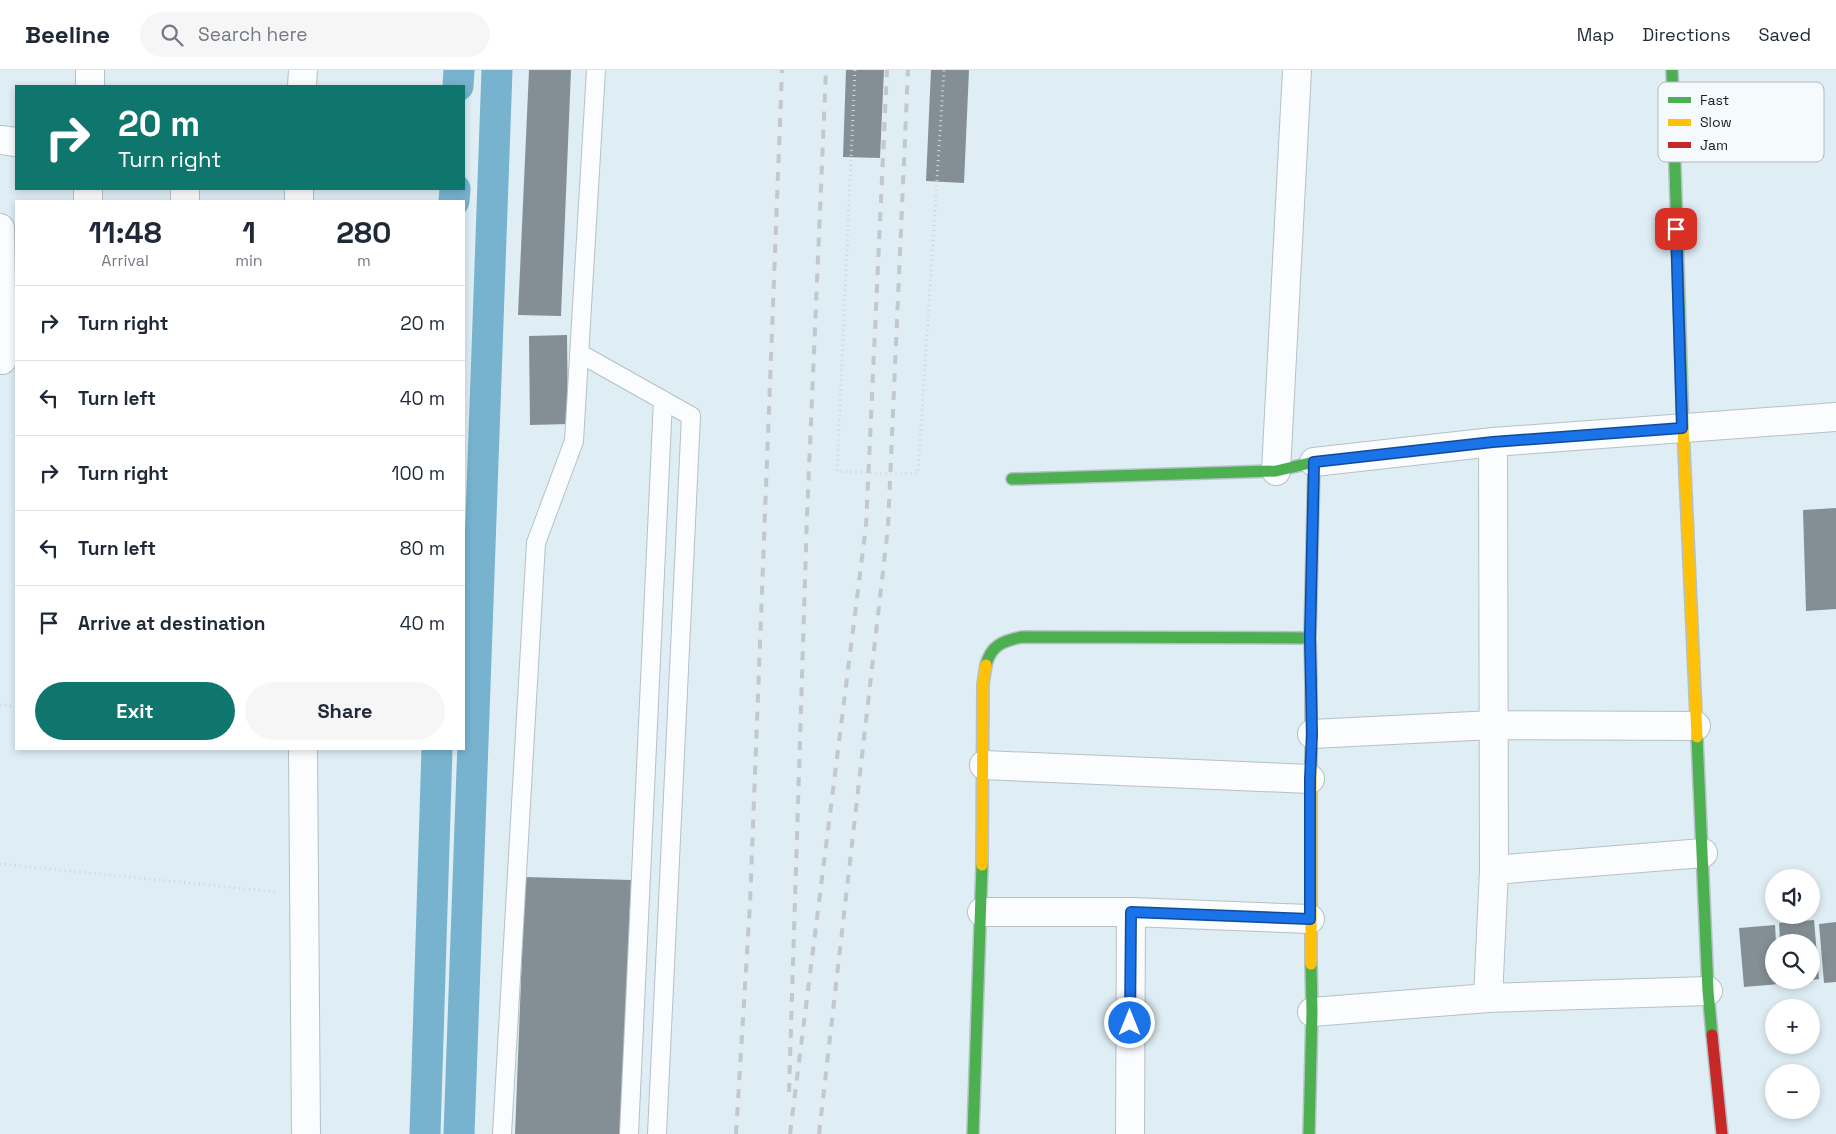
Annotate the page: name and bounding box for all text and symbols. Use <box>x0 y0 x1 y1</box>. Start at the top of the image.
search box <box>140 12 490 57</box>
text: Beeline <box>25 19 110 50</box>
icon: search <box>158 21 186 49</box>
text: Search here <box>198 22 308 47</box>
text: Map <box>1577 23 1614 46</box>
text: Directions <box>1642 23 1731 46</box>
text: Saved <box>1759 23 1811 46</box>
legend <box>1658 82 1824 162</box>
text: Fast <box>1700 91 1729 109</box>
text: 20 m <box>118 102 200 146</box>
icon: right <box>35 105 100 170</box>
text: Slow <box>1700 113 1732 131</box>
text: Jam <box>1700 136 1728 154</box>
text: Turn right <box>118 145 221 173</box>
pin <box>1655 208 1697 250</box>
text: 11:48 <box>89 213 162 252</box>
text: 1 <box>242 213 256 252</box>
text: 280 <box>336 213 391 252</box>
icon: arrive <box>1662 215 1690 243</box>
text: Arrival <box>101 250 149 271</box>
text: min <box>235 250 263 271</box>
text: m <box>357 250 371 271</box>
icon: right <box>35 309 63 337</box>
text: Turn right <box>78 311 168 336</box>
text: 20 m <box>400 311 445 336</box>
icon: left <box>35 384 63 412</box>
text: Turn left <box>78 386 156 411</box>
text: 40 m <box>400 386 445 411</box>
icon: right <box>35 459 63 487</box>
text: Turn right <box>78 461 168 486</box>
text: 100 m <box>391 461 445 486</box>
icon: left <box>35 534 63 562</box>
text: Turn left <box>78 536 156 561</box>
text: 80 m <box>400 536 445 561</box>
icon: arrive <box>35 609 63 637</box>
text: Arrive at destination <box>78 611 266 636</box>
text: 40 m <box>400 611 445 636</box>
button: Exit <box>35 682 235 740</box>
button: Share <box>245 682 445 740</box>
map controls <box>1765 869 1820 1119</box>
button: sound <box>1765 869 1820 924</box>
button: search <box>1765 934 1820 989</box>
position arrow <box>1103 996 1155 1048</box>
button: + <box>1765 999 1820 1054</box>
button: − <box>1765 1064 1820 1119</box>

